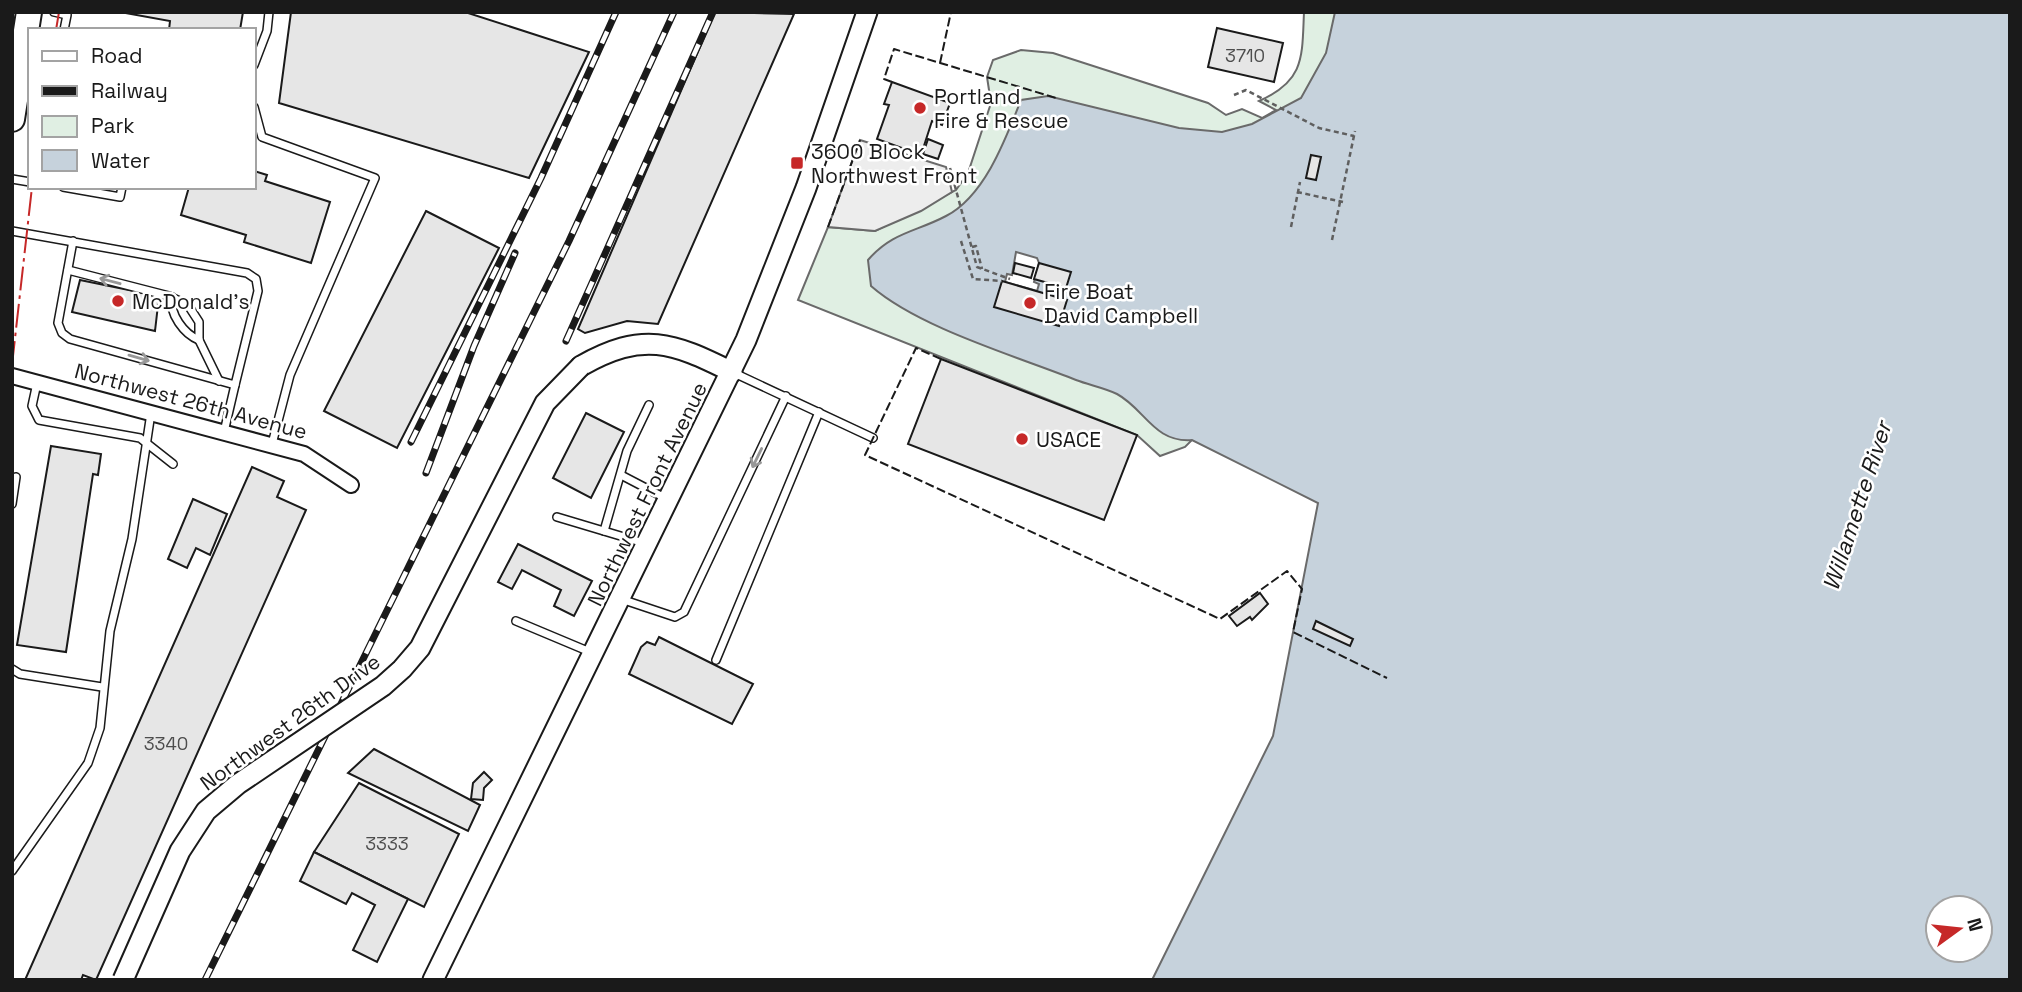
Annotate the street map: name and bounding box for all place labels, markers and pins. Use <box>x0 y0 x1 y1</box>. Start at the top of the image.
place label: Portland Fire & Rescue <box>934 83 1069 134</box>
marker: Portland Fire & Rescue <box>912 100 928 116</box>
place label: 3600 Block Northwest Front <box>811 138 977 189</box>
marker: 3600 Block Northwest Front <box>789 155 805 171</box>
place label: Fire Boat David Campbell <box>1044 278 1198 329</box>
place label: McDonald's <box>132 288 250 315</box>
marker: McDonald's <box>110 293 126 309</box>
marker: Fire Boat David Campbell <box>1022 295 1038 311</box>
place label: USACE <box>1036 426 1101 453</box>
marker: USACE <box>1014 431 1030 447</box>

